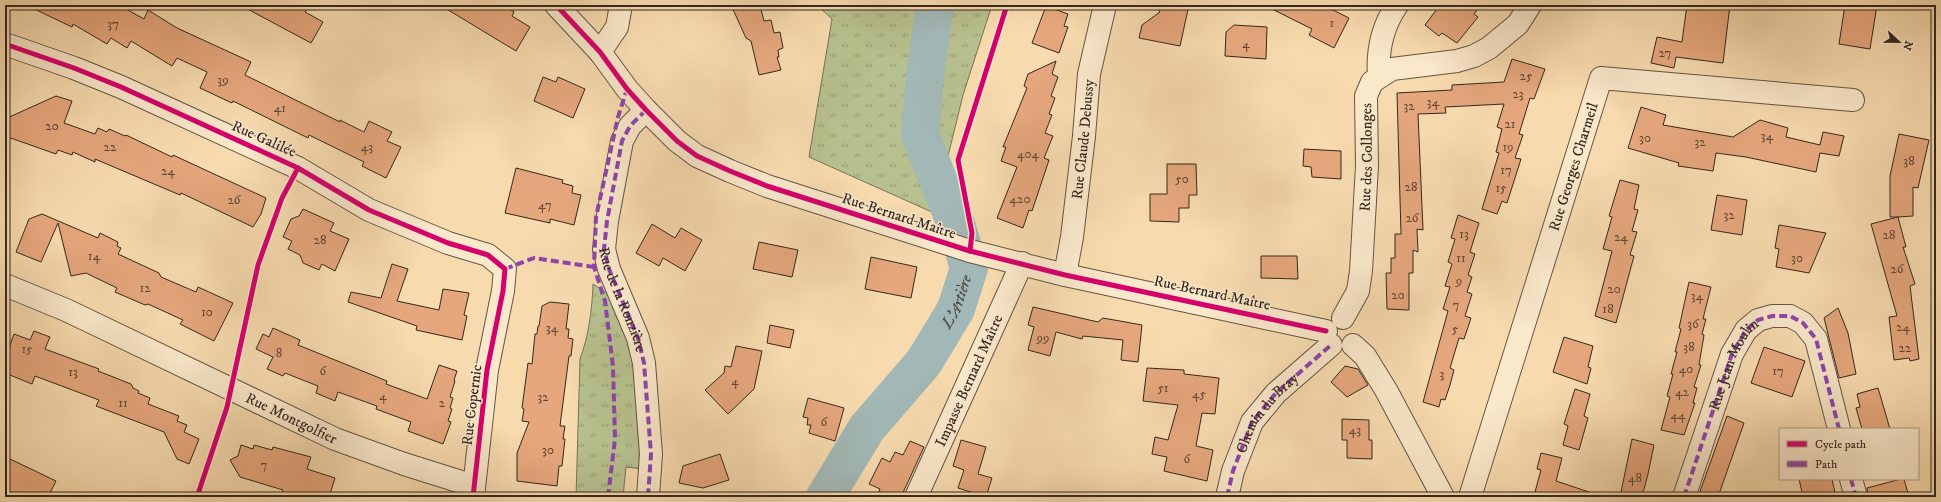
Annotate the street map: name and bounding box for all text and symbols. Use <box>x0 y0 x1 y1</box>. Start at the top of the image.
house number: 1 <box>1330 15 1335 31</box>
house number: 37 <box>107 16 119 32</box>
north arrow <box>1879 22 1919 62</box>
house number: 4 <box>1242 36 1250 52</box>
text: N <box>1899 39 1916 52</box>
house number: 27 <box>1659 45 1672 61</box>
house number: 25 <box>1520 68 1533 84</box>
house number: 39 <box>217 72 229 88</box>
street label: Rue Claude Debussy <box>1067 78 1098 200</box>
house number: 23 <box>1512 86 1524 102</box>
house number: 34 <box>1427 94 1440 110</box>
house number: 32 <box>1403 98 1415 114</box>
house number: 41 <box>274 100 286 116</box>
street label: Rue Georges Charmeil <box>1544 100 1602 233</box>
street label: Rue des Collonges <box>1355 103 1377 212</box>
street label: Rue Galilée <box>229 116 299 162</box>
house number: 21 <box>1504 116 1516 132</box>
house number: 20 <box>45 118 59 134</box>
house number: 34 <box>1761 128 1774 144</box>
house number: 30 <box>1639 130 1651 146</box>
house number: 32 <box>1694 134 1706 150</box>
house number: 22 <box>104 139 117 155</box>
house number: 43 <box>361 139 373 155</box>
house number: 19 <box>1502 139 1514 155</box>
house number: 404 <box>1017 146 1039 162</box>
house number: 38 <box>1903 153 1915 169</box>
house number: 17 <box>1500 162 1512 178</box>
house number: 24 <box>161 163 175 179</box>
house number: 50 <box>1175 171 1189 187</box>
house number: 28 <box>1405 179 1417 195</box>
house number: 15 <box>1495 180 1507 196</box>
street label: Rue Bernard Maître <box>840 189 958 243</box>
house number: 420 <box>1010 191 1030 207</box>
house number: 26 <box>227 192 242 208</box>
house number: 47 <box>538 197 552 213</box>
house number: 32 <box>1723 207 1735 223</box>
house number: 26 <box>1405 210 1420 226</box>
house number: 13 <box>1459 226 1469 242</box>
house number: 28 <box>1883 227 1895 243</box>
house number: 24 <box>1614 229 1628 245</box>
house number: 28 <box>314 232 326 248</box>
street label: Rue de la Ronzière <box>594 245 650 354</box>
house number: 14 <box>88 248 101 264</box>
house number: 11 <box>1456 250 1466 266</box>
house number: 30 <box>1791 250 1803 266</box>
house number: 26 <box>1890 261 1905 277</box>
street label: Rue Bernard Maître <box>1152 271 1272 315</box>
water label: L'Artière <box>936 272 976 333</box>
house number: 9 <box>1455 273 1462 289</box>
house number: 12 <box>139 280 151 296</box>
house number: 20 <box>1607 281 1621 297</box>
house number: 20 <box>1391 287 1405 303</box>
house number: 34 <box>1691 288 1704 304</box>
house number: 7 <box>1453 297 1460 313</box>
house number: 18 <box>1602 301 1614 317</box>
house number: 10 <box>201 304 213 320</box>
street label: Impasse Bernard Maître <box>931 311 1007 450</box>
street label: Rue Jean Moulin <box>1704 314 1763 413</box>
house number: 36 <box>1687 316 1700 332</box>
house number: 24 <box>1896 319 1910 335</box>
house number: 34 <box>546 320 559 336</box>
house number: 5 <box>1452 321 1459 337</box>
house number: 99 <box>1036 330 1049 346</box>
house number: 38 <box>1683 339 1695 355</box>
house number: 22 <box>1899 340 1912 356</box>
house number: 15 <box>21 341 33 357</box>
house number: 8 <box>276 345 282 361</box>
house number: 40 <box>1679 361 1693 377</box>
house number: 6 <box>320 363 328 379</box>
street label: Rue Copernic <box>458 363 486 447</box>
house number: 17 <box>1772 363 1784 379</box>
house number: 13 <box>68 364 78 380</box>
house number: 3 <box>1440 366 1445 382</box>
street label: Chemin du Bray <box>1231 368 1303 456</box>
house number: 4 <box>731 373 739 389</box>
house number: 51 <box>1157 380 1169 396</box>
house number: 42 <box>1675 384 1690 400</box>
house number: 45 <box>1192 386 1206 402</box>
street label: Rue Montgolfier <box>243 388 341 448</box>
house number: 4 <box>379 388 387 404</box>
house number: 32 <box>537 389 549 405</box>
house number: 11 <box>118 395 128 411</box>
house number: 2 <box>439 395 446 411</box>
house number: 44 <box>1671 407 1686 423</box>
house number: 6 <box>821 414 829 430</box>
house number: 43 <box>1349 422 1361 438</box>
legend <box>1779 428 1919 480</box>
text: Cycle path <box>1815 437 1867 452</box>
house number: 30 <box>542 442 554 458</box>
house number: 6 <box>1184 451 1192 467</box>
house number: 7 <box>261 457 268 473</box>
text: Path <box>1815 457 1838 472</box>
house number: 48 <box>1628 470 1642 486</box>

